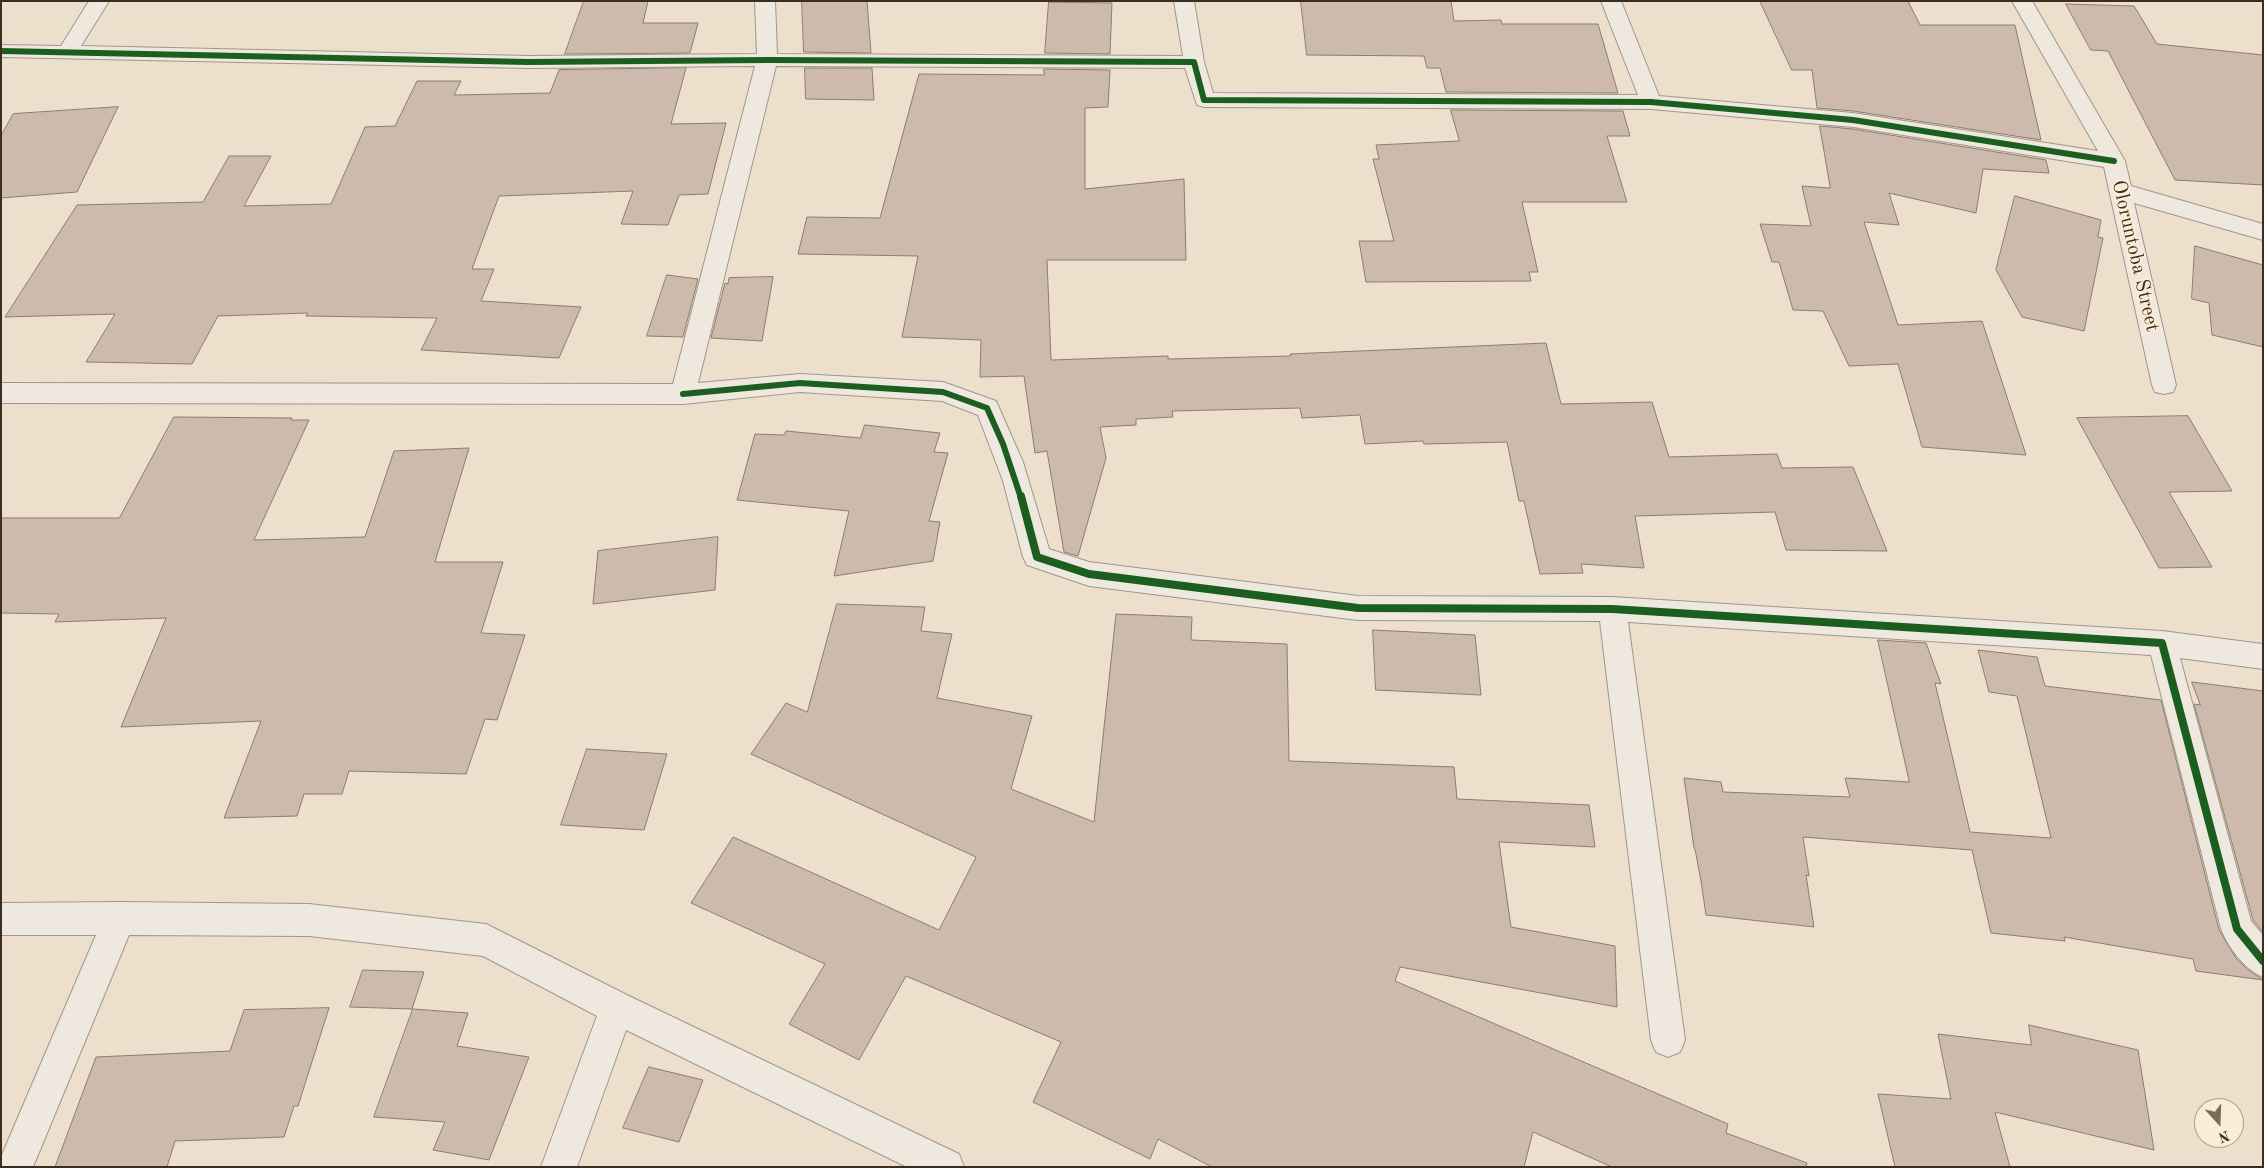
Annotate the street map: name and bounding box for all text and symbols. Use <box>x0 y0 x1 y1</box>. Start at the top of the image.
street label: Oloruntoba Street <box>2106 178 2164 334</box>
north arrow <box>2194 1098 2244 1148</box>
text: N <box>2216 1128 2231 1145</box>

